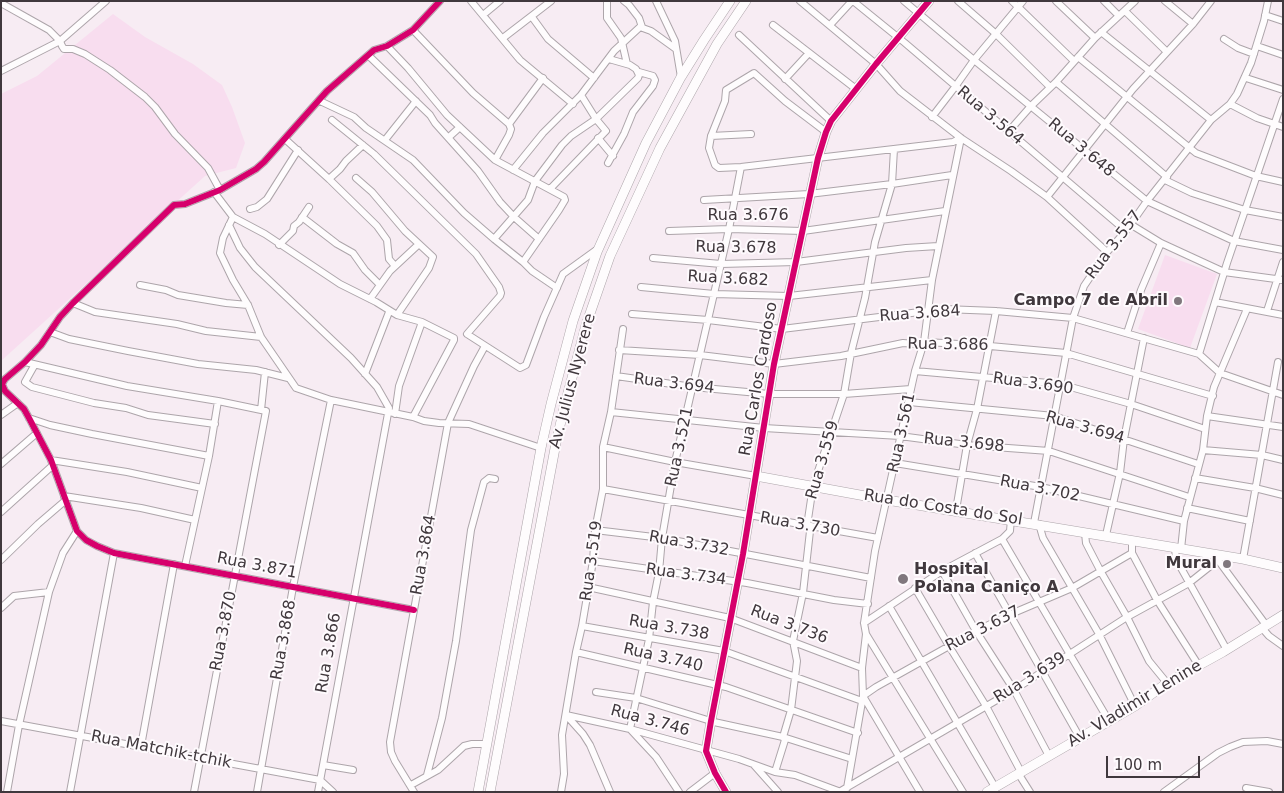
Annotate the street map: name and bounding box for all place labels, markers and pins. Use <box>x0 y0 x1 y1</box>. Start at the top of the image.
place label: Campo 7 de Abril <box>1014 291 1168 311</box>
marker: Campo 7 de Abril <box>1172 295 1184 307</box>
place label: Mural <box>1166 554 1217 574</box>
marker: Mural <box>1221 558 1233 570</box>
place label: Hospital Polana Caniço A <box>914 560 1059 598</box>
marker: Hospital Polana Caniço A <box>896 572 910 586</box>

